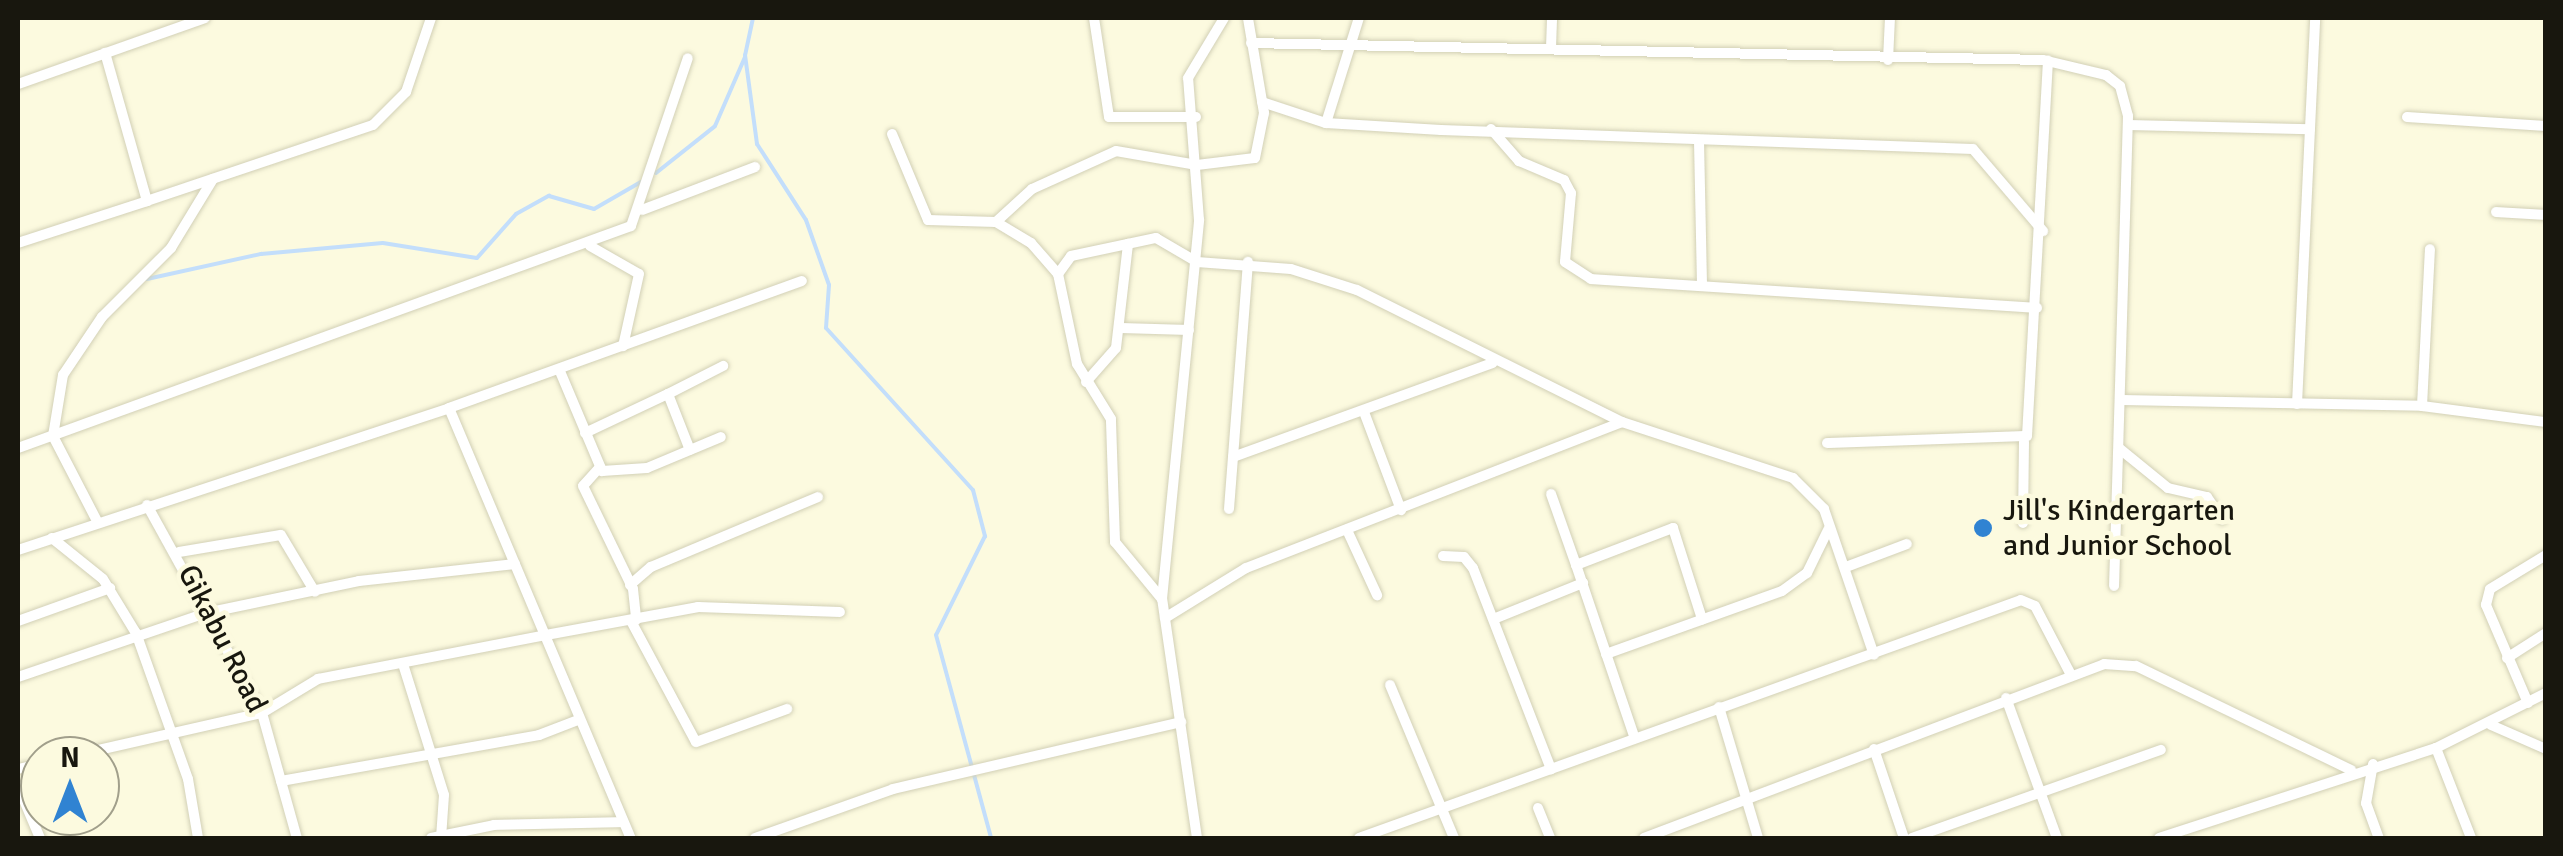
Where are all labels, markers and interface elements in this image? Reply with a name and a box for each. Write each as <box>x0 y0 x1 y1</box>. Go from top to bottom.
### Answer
place label: Jill's Kindergarten and Junior School <box>2003 493 2235 564</box>
marker: Jill's Kindergarten and Junior School <box>1972 517 1994 539</box>
street label: Gikabu Road <box>169 559 275 719</box>
north arrow <box>20 736 120 836</box>
text: N <box>60 741 80 775</box>

